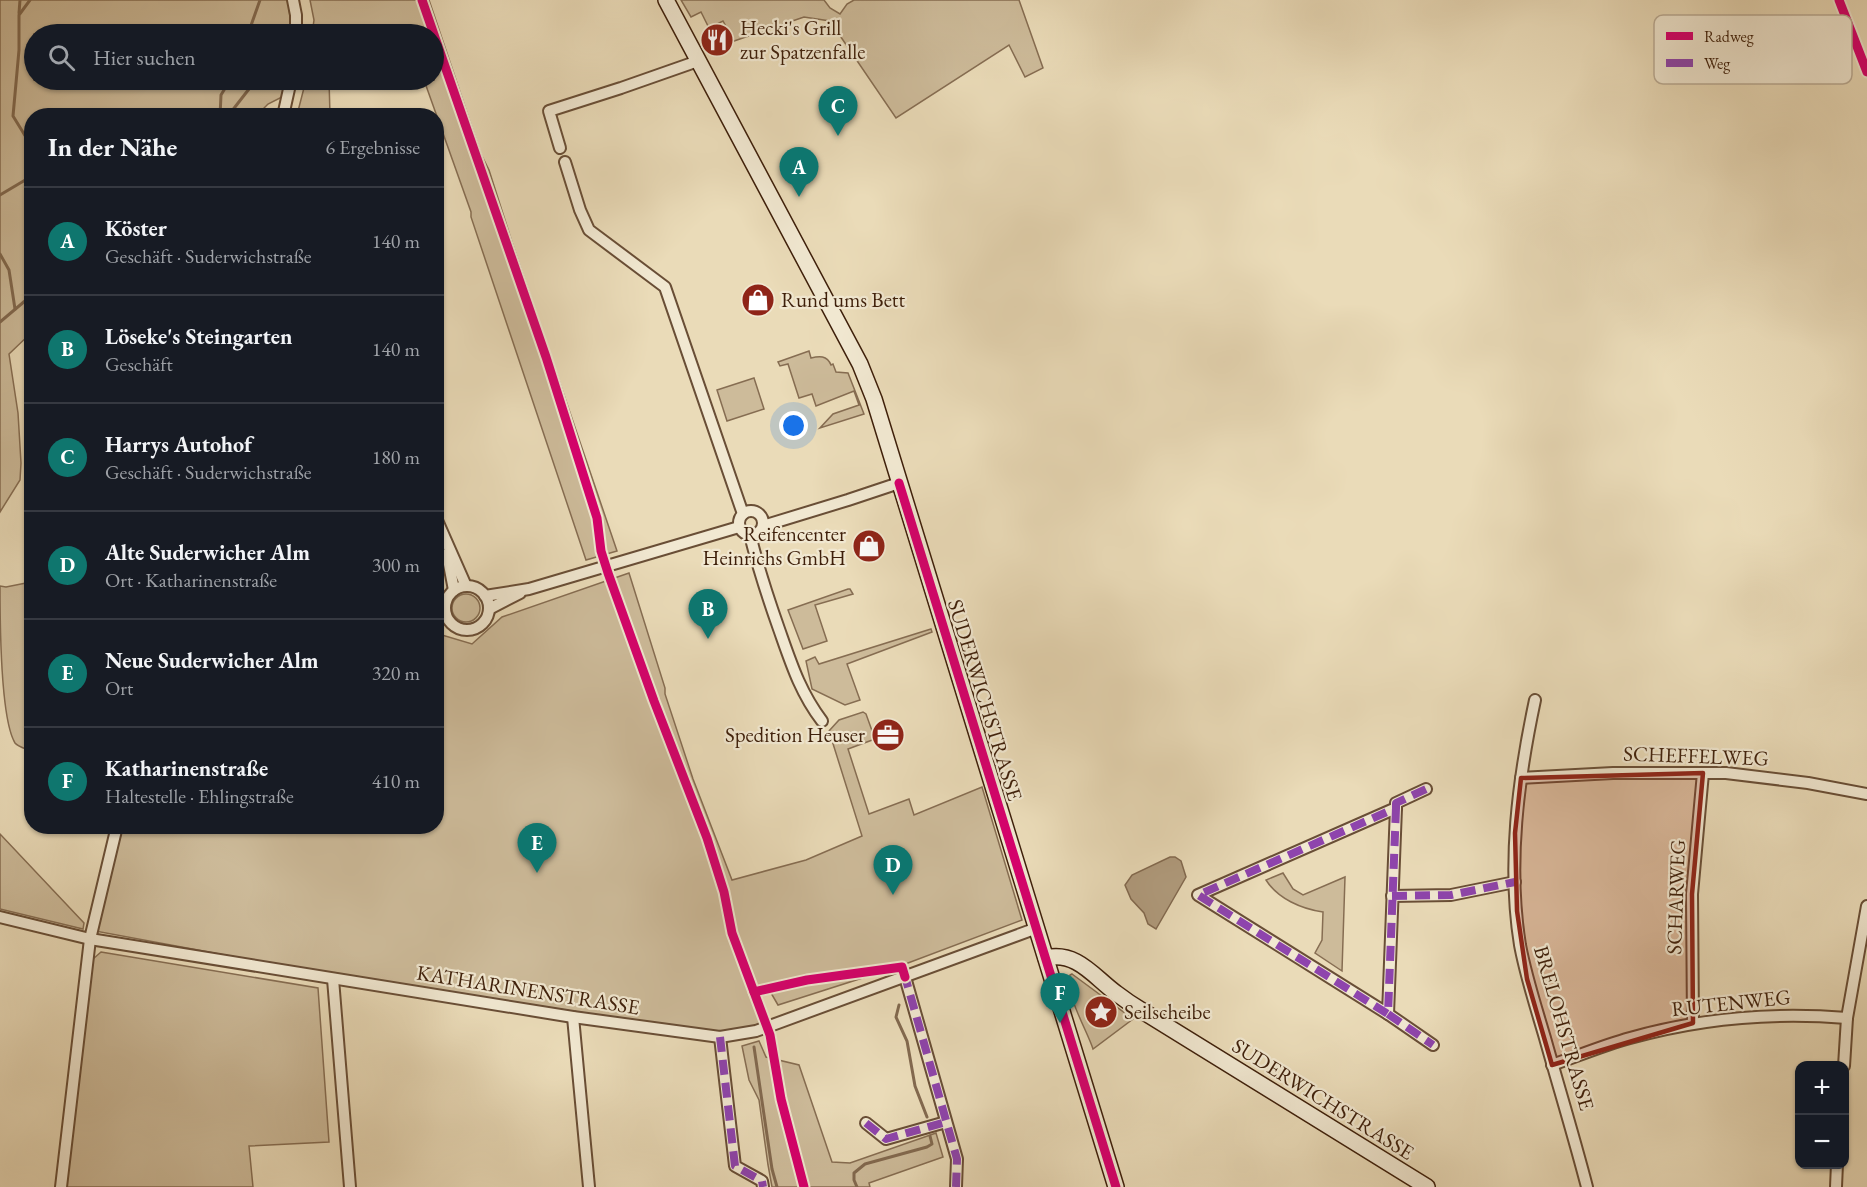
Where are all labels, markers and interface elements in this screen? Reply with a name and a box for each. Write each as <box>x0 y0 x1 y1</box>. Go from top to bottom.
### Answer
place label: Hecki's Grill zur Spatzenfalle <box>740 14 865 65</box>
legend <box>1654 15 1852 84</box>
restaurant icon: Hecki's Grill zur Spatzenfalle <box>699 22 735 58</box>
search box <box>24 24 444 90</box>
text: Radweg <box>1704 26 1755 47</box>
icon: search <box>45 41 78 74</box>
text: Hier suchen <box>93 43 196 72</box>
text: Weg <box>1704 53 1731 74</box>
pin: C <box>818 86 858 136</box>
text: In der Nähe <box>48 130 177 164</box>
text: 6 Ergebnisse <box>325 134 420 160</box>
pin: A <box>780 148 818 197</box>
text: Köster <box>105 214 167 243</box>
text: A <box>60 228 75 254</box>
text: 140 m <box>372 228 420 254</box>
text: Geschäft · Suderwichstraße <box>105 243 312 269</box>
shop icon: Rund ums Bett <box>740 282 776 318</box>
place label: Rund ums Bett <box>781 286 905 313</box>
text: Löseke's Steingarten <box>105 322 292 351</box>
text: B <box>61 336 74 362</box>
text: 140 m <box>372 336 420 362</box>
text: Geschäft <box>105 351 173 377</box>
your location <box>779 411 808 440</box>
text: Harrys Autohof <box>105 430 252 459</box>
text: C <box>60 444 75 470</box>
text: 180 m <box>372 444 420 470</box>
text: Geschäft · Suderwichstraße <box>105 459 312 485</box>
place label: Reifencenter Heinrichs GmbH <box>703 520 846 571</box>
shop icon: Reifencenter Heinrichs GmbH <box>851 528 887 564</box>
text: Alte Suderwicher Alm <box>105 538 310 567</box>
text: D <box>60 552 75 578</box>
text: 300 m <box>372 552 420 578</box>
text: Ort · Katharinenstraße <box>105 567 277 593</box>
pin: B <box>688 590 728 639</box>
street label: SUDERWICHSTRASSE <box>942 596 1029 804</box>
text: Neue Suderwicher Alm <box>105 646 319 675</box>
text: E <box>62 660 73 686</box>
text: 320 m <box>372 660 420 686</box>
text: Ort <box>105 675 133 701</box>
office icon: Spedition Heuser <box>870 717 906 753</box>
place label: Spedition Heuser <box>725 721 865 748</box>
street label: SCHEFFELWEG <box>1623 739 1769 772</box>
text: Katharinenstraße <box>105 754 268 783</box>
text: F <box>62 768 73 794</box>
text: 410 m <box>372 768 420 794</box>
text: Haltestelle · Ehlingstraße <box>105 783 294 809</box>
pin: E <box>518 824 556 873</box>
street label: SCHARWEG <box>1660 839 1691 955</box>
pin: D <box>874 846 912 895</box>
street label: BRELOHSTRASSE <box>1528 942 1601 1113</box>
street label: KATHARINENSTRASSE <box>415 959 642 1020</box>
pin: F <box>1040 974 1080 1023</box>
street label: RUTENWEG <box>1670 983 1792 1022</box>
place icon: Seilscheibe <box>1083 994 1119 1030</box>
place label: Seilscheibe <box>1124 998 1211 1025</box>
street label: SUDERWICHSTRASSE <box>1227 1032 1419 1166</box>
map controls <box>1795 1061 1849 1169</box>
button: + <box>1795 1061 1849 1115</box>
button: − <box>1795 1115 1849 1169</box>

